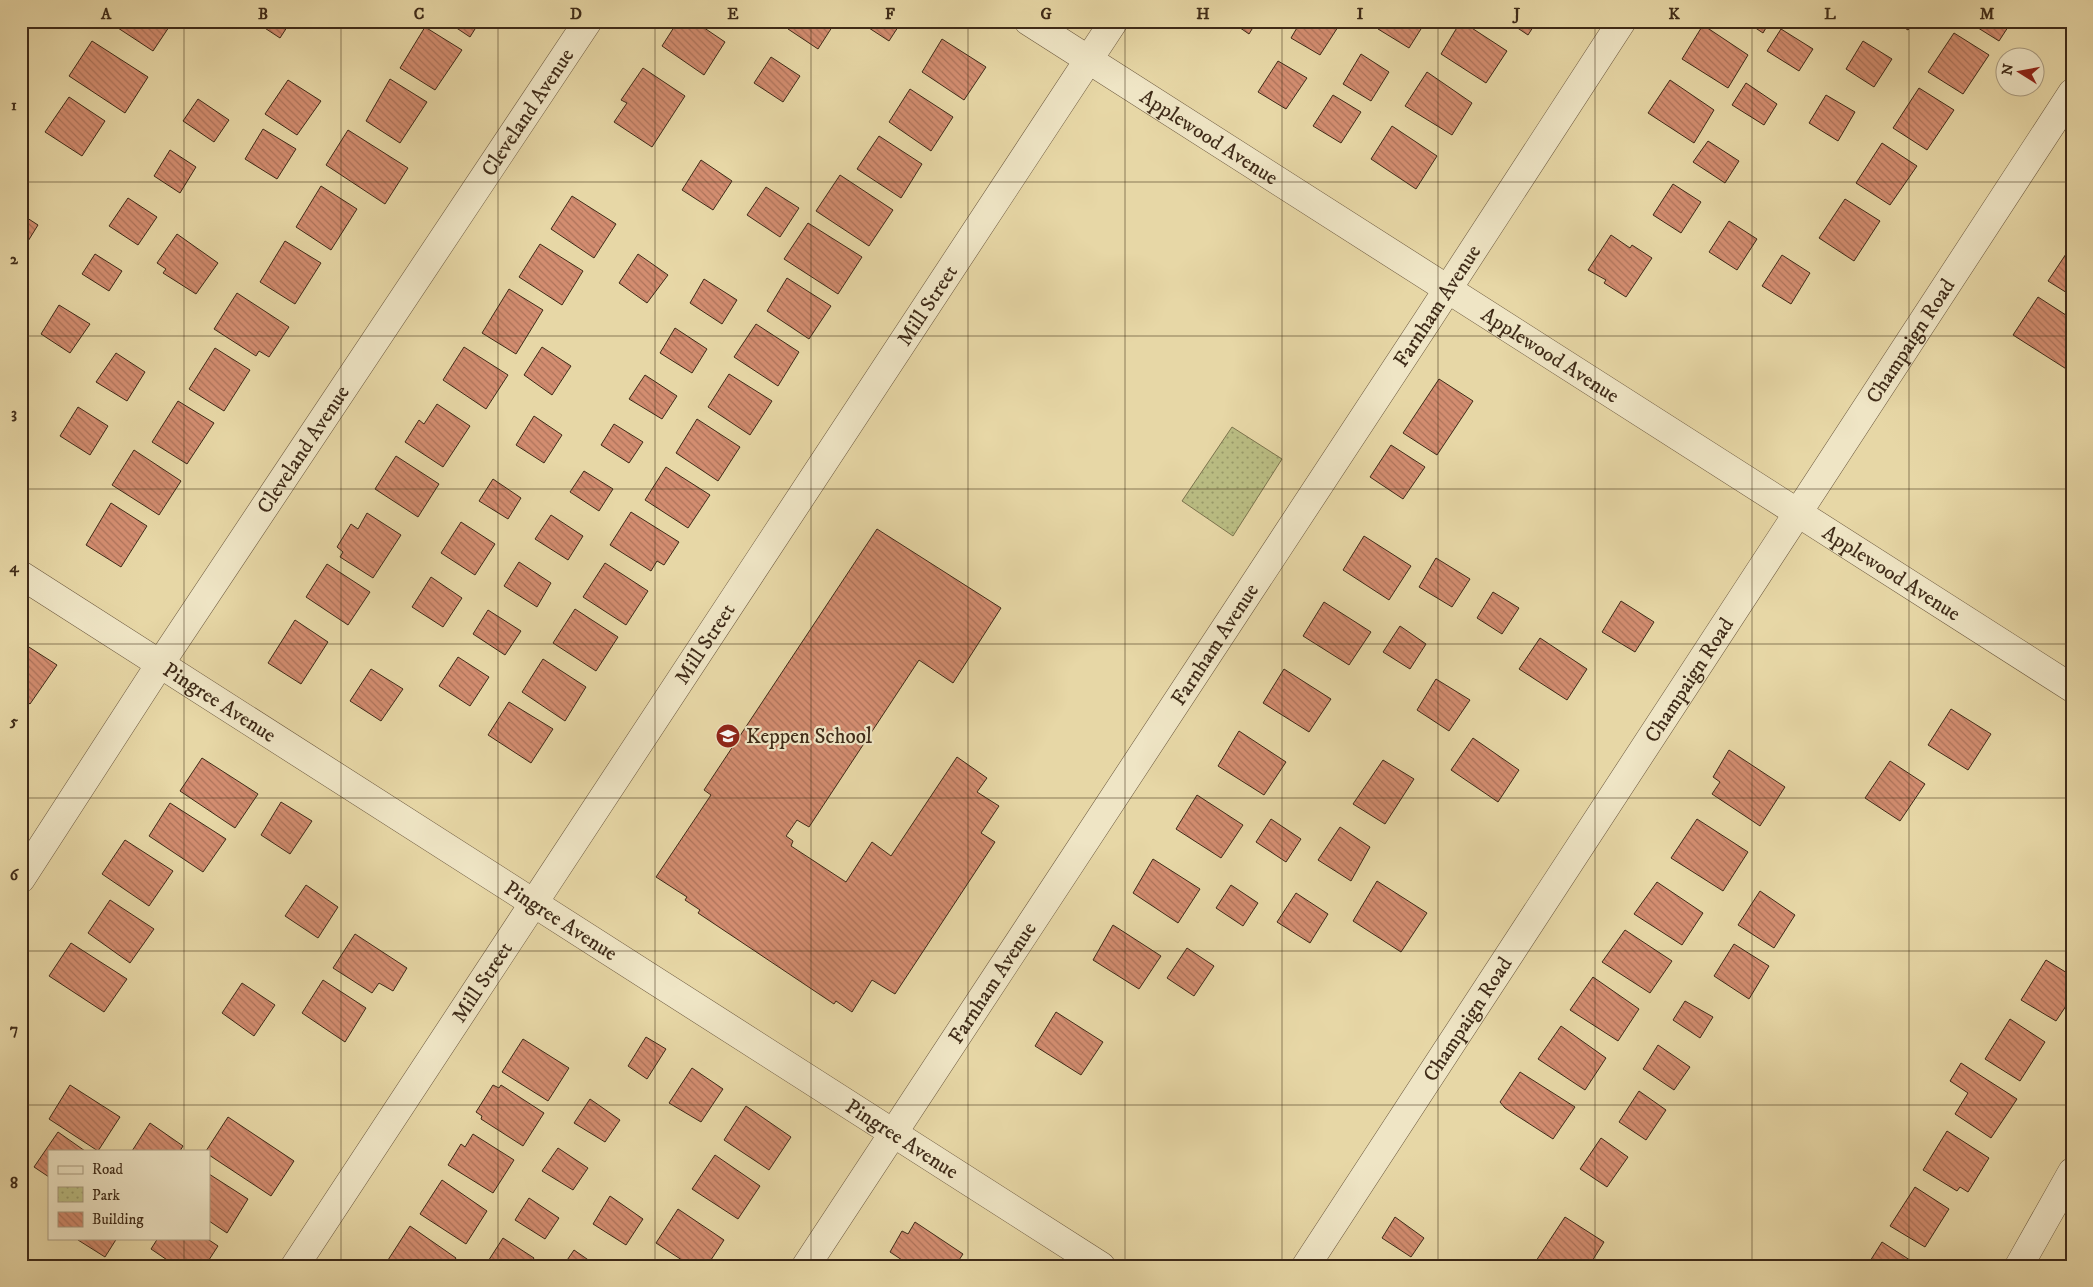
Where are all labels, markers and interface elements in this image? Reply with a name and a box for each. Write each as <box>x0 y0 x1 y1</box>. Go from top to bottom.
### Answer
text: A <box>100 4 112 24</box>
text: B <box>258 4 268 24</box>
text: C <box>414 4 424 24</box>
text: D <box>570 4 582 24</box>
text: E <box>727 4 739 24</box>
text: F <box>885 4 895 24</box>
text: G <box>1040 4 1052 24</box>
text: H <box>1196 4 1210 24</box>
text: I <box>1357 4 1364 24</box>
text: J <box>1512 4 1521 24</box>
text: K <box>1668 4 1680 24</box>
text: L <box>1824 4 1836 24</box>
text: M <box>1980 4 1995 24</box>
street label: Cleveland Avenue <box>476 43 580 182</box>
north arrow <box>1996 48 2046 98</box>
text: N <box>1998 62 2018 77</box>
street label: Applewood Avenue <box>1135 84 1283 191</box>
text: 1 <box>11 95 17 115</box>
street label: Farnham Avenue <box>1388 240 1487 372</box>
text: 2 <box>10 249 19 269</box>
street label: Mill Street <box>892 260 964 351</box>
street label: Champaign Road <box>1861 274 1961 409</box>
street label: Applewood Avenue <box>1476 302 1624 409</box>
street label: Cleveland Avenue <box>252 381 356 519</box>
text: 3 <box>11 403 17 423</box>
street label: Applewood Avenue <box>1817 520 1965 628</box>
text: 4 <box>8 557 19 577</box>
street label: Farnham Avenue <box>1166 579 1265 711</box>
street label: Mill Street <box>669 599 741 690</box>
street label: Champaign Road <box>1639 613 1740 748</box>
street label: Pingree Avenue <box>158 657 281 749</box>
text: 5 <box>9 711 18 731</box>
school or university icon: Keppen School <box>715 723 741 749</box>
place label: Keppen School <box>746 724 873 750</box>
text: 6 <box>10 865 20 885</box>
street label: Pingree Avenue <box>499 876 622 967</box>
street label: Farnham Avenue <box>943 917 1043 1049</box>
street label: Mill Street <box>447 937 519 1028</box>
street label: Champaign Road <box>1418 952 1519 1087</box>
text: 7 <box>10 1019 18 1039</box>
street label: Pingree Avenue <box>840 1094 963 1185</box>
legend <box>48 1150 210 1240</box>
text: Road <box>92 1160 124 1179</box>
text: 8 <box>10 1173 18 1193</box>
text: Park <box>92 1186 121 1205</box>
text: Building <box>92 1210 144 1229</box>

